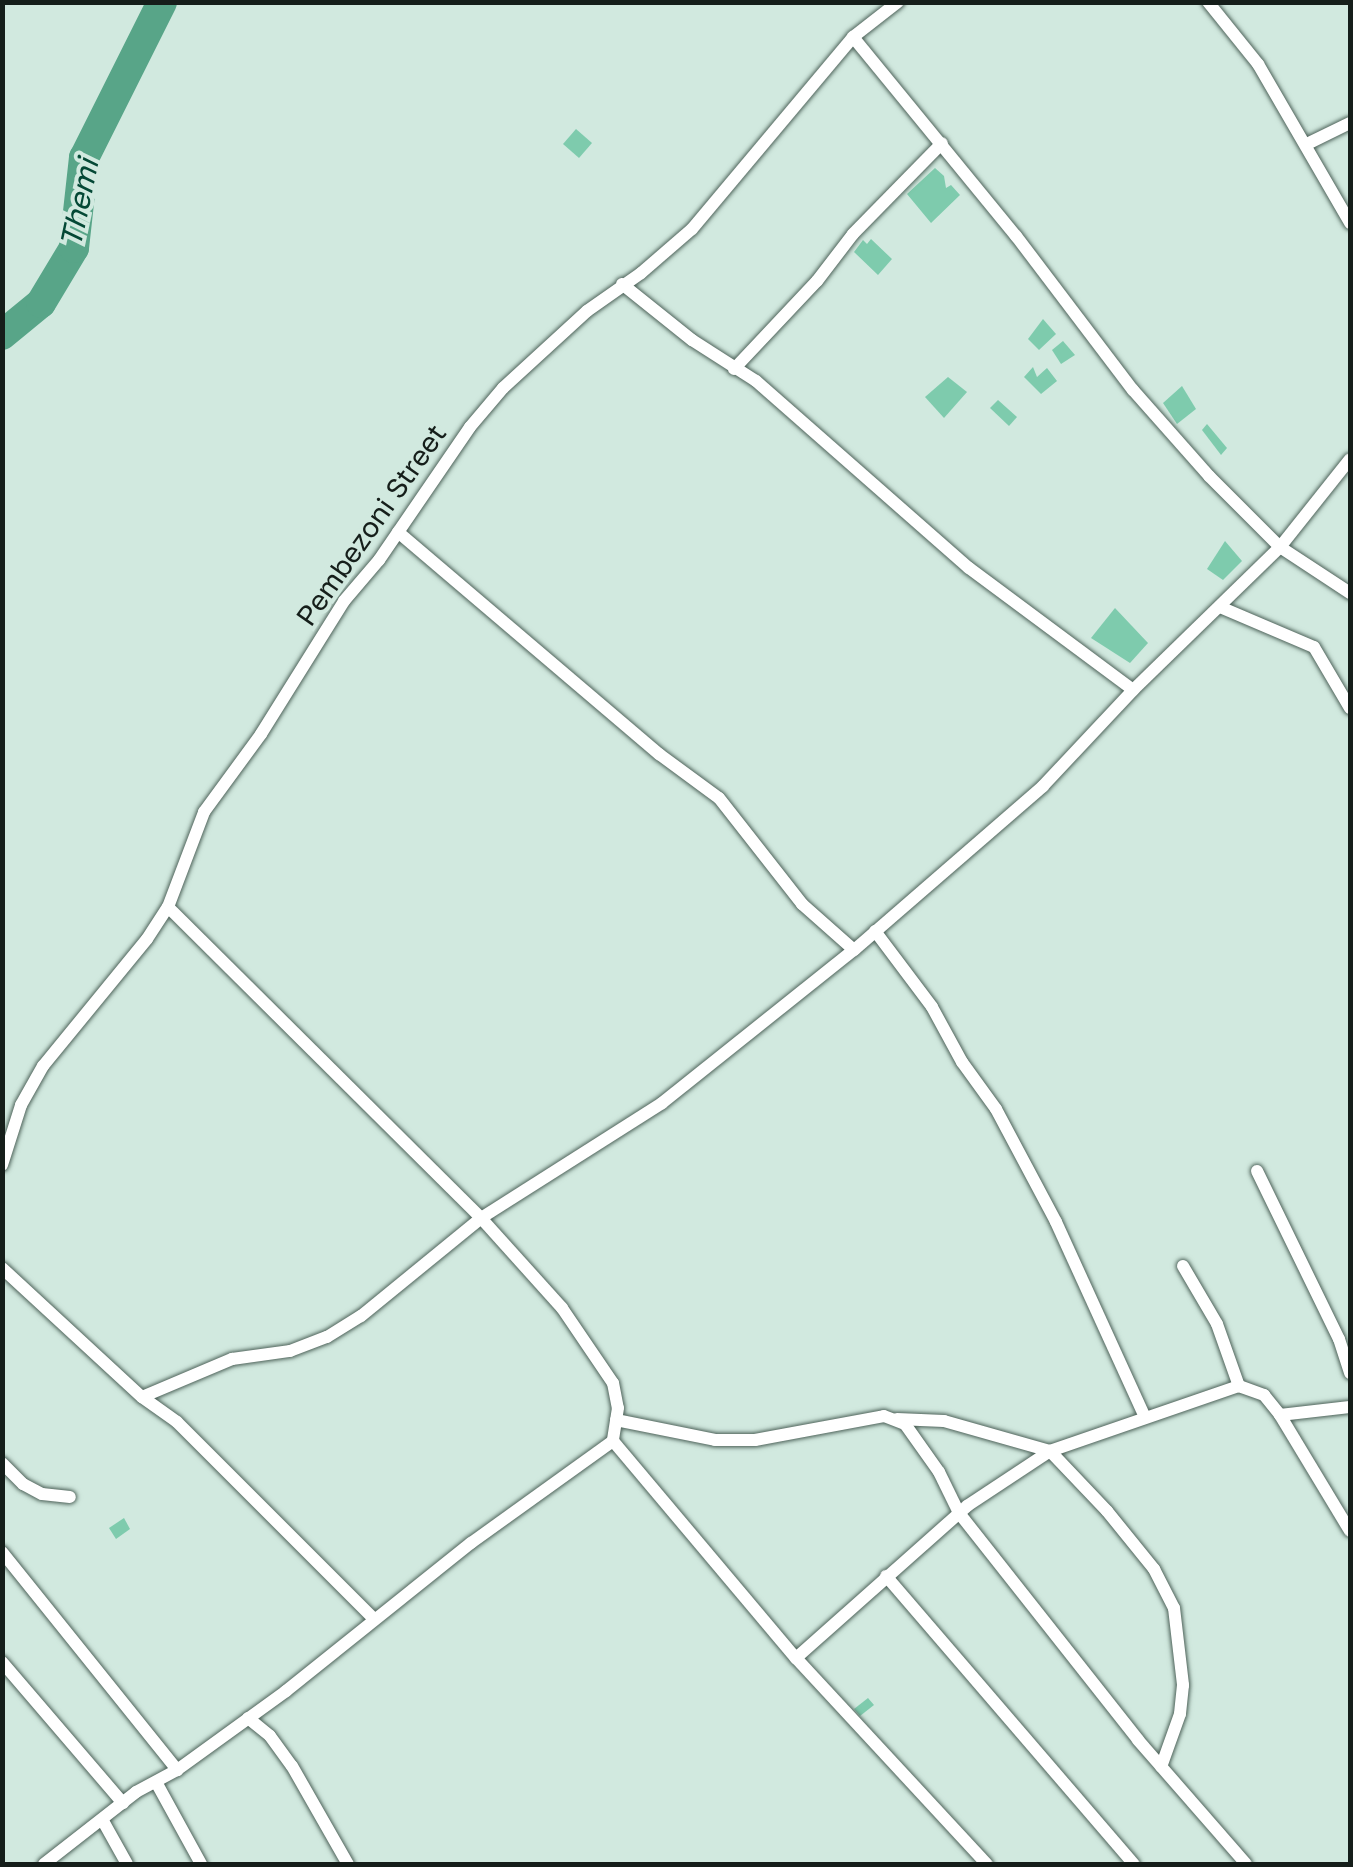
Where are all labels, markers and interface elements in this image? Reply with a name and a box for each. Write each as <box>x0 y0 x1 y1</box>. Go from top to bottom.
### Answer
water label: Themi <box>52 156 106 250</box>
street label: Pembezoni Street <box>289 418 453 632</box>

